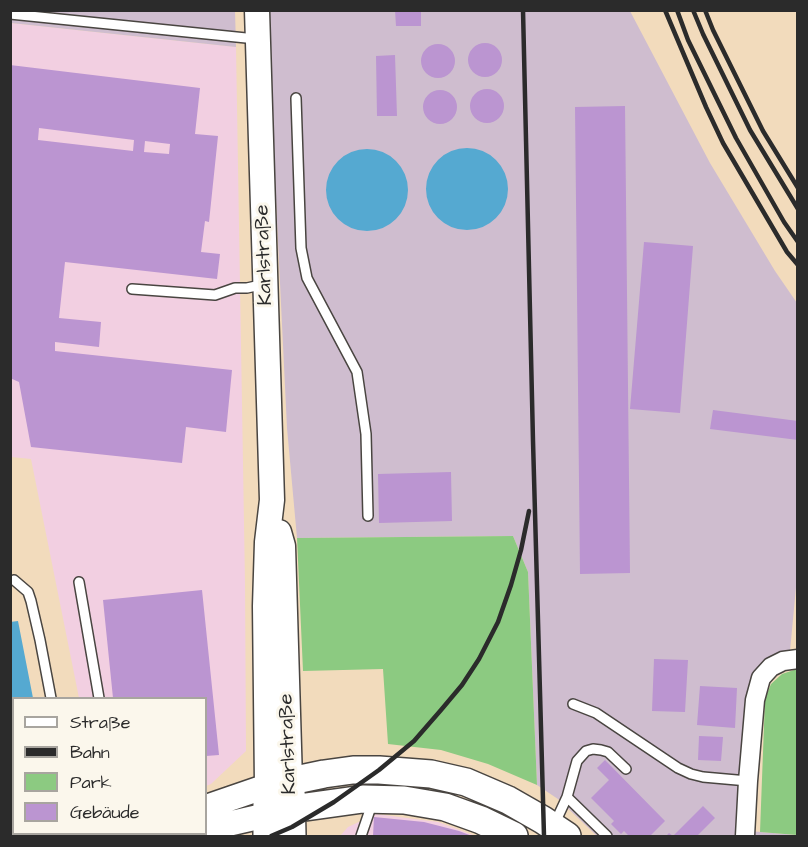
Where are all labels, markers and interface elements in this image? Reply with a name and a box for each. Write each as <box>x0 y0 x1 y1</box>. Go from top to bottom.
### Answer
street label: Karlstraße <box>251 204 279 306</box>
street label: Karlstraße <box>275 693 303 795</box>
legend <box>12 697 207 835</box>
text: Straße <box>70 710 130 735</box>
text: Bahn <box>70 740 110 765</box>
text: Park <box>70 770 112 795</box>
text: Gebäude <box>70 800 140 825</box>

